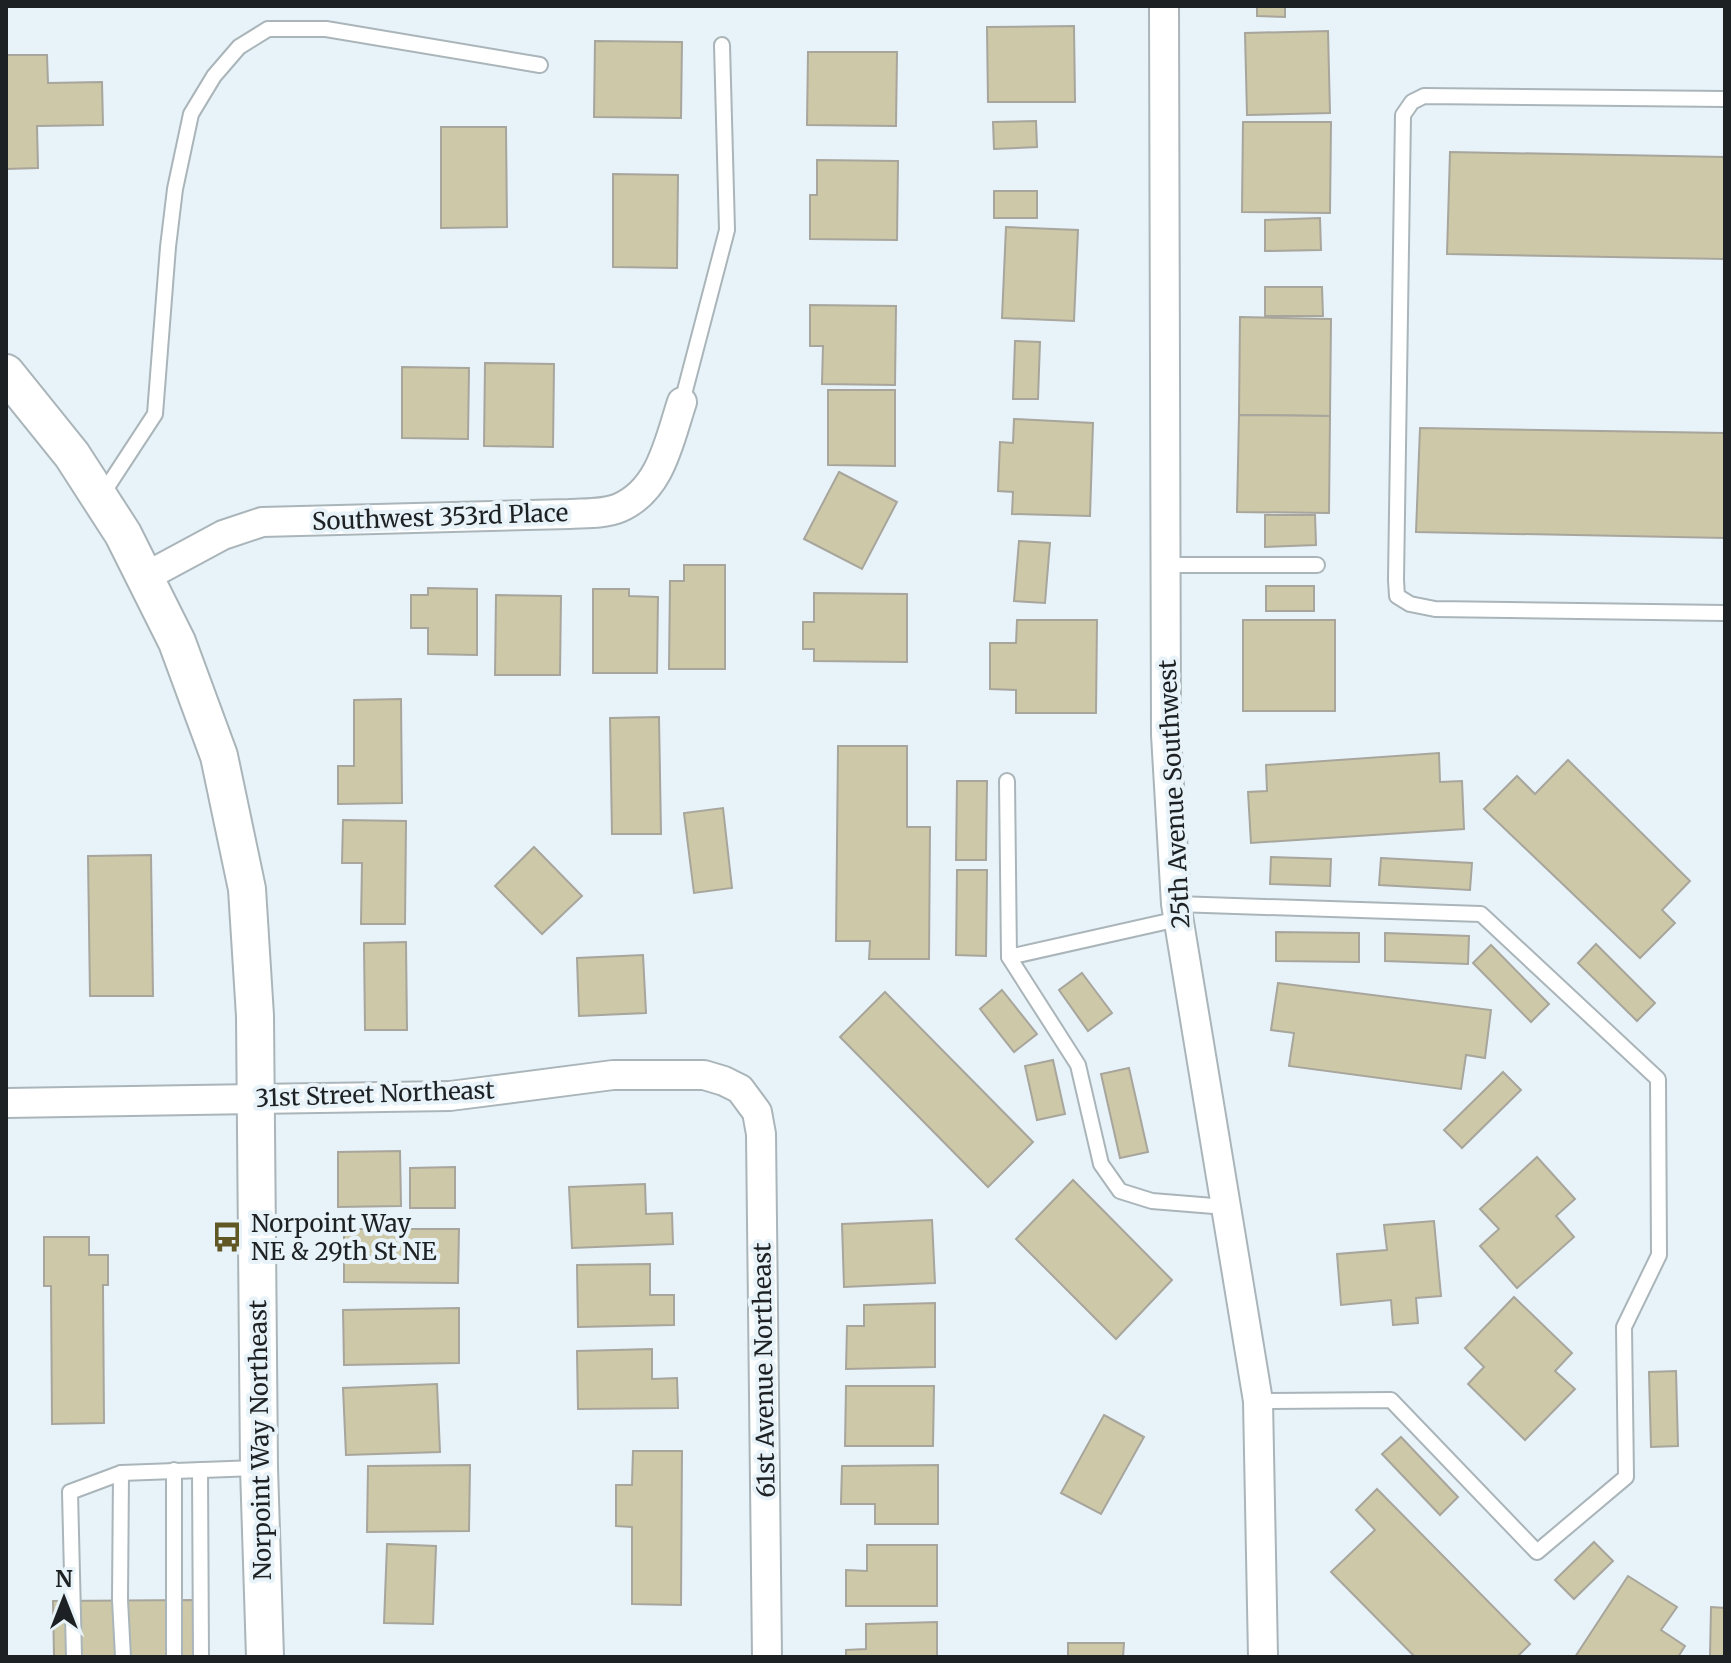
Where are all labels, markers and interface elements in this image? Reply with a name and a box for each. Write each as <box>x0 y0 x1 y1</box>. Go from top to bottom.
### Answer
street label: Southwest 353rd Place <box>311 497 569 537</box>
street label: 25th Avenue Southwest <box>1151 658 1197 929</box>
street label: 31st Street Northeast <box>255 1074 496 1114</box>
place label: Norpoint Way NE & 29th St NE <box>251 1208 437 1267</box>
bus stop icon: Norpoint Way NE & 29th St NE <box>210 1220 244 1254</box>
street label: 61st Avenue Northeast <box>746 1242 782 1498</box>
street label: Norpoint Way Northeast <box>242 1299 278 1581</box>
north arrow <box>24 1559 104 1639</box>
text: N <box>55 1565 73 1593</box>

